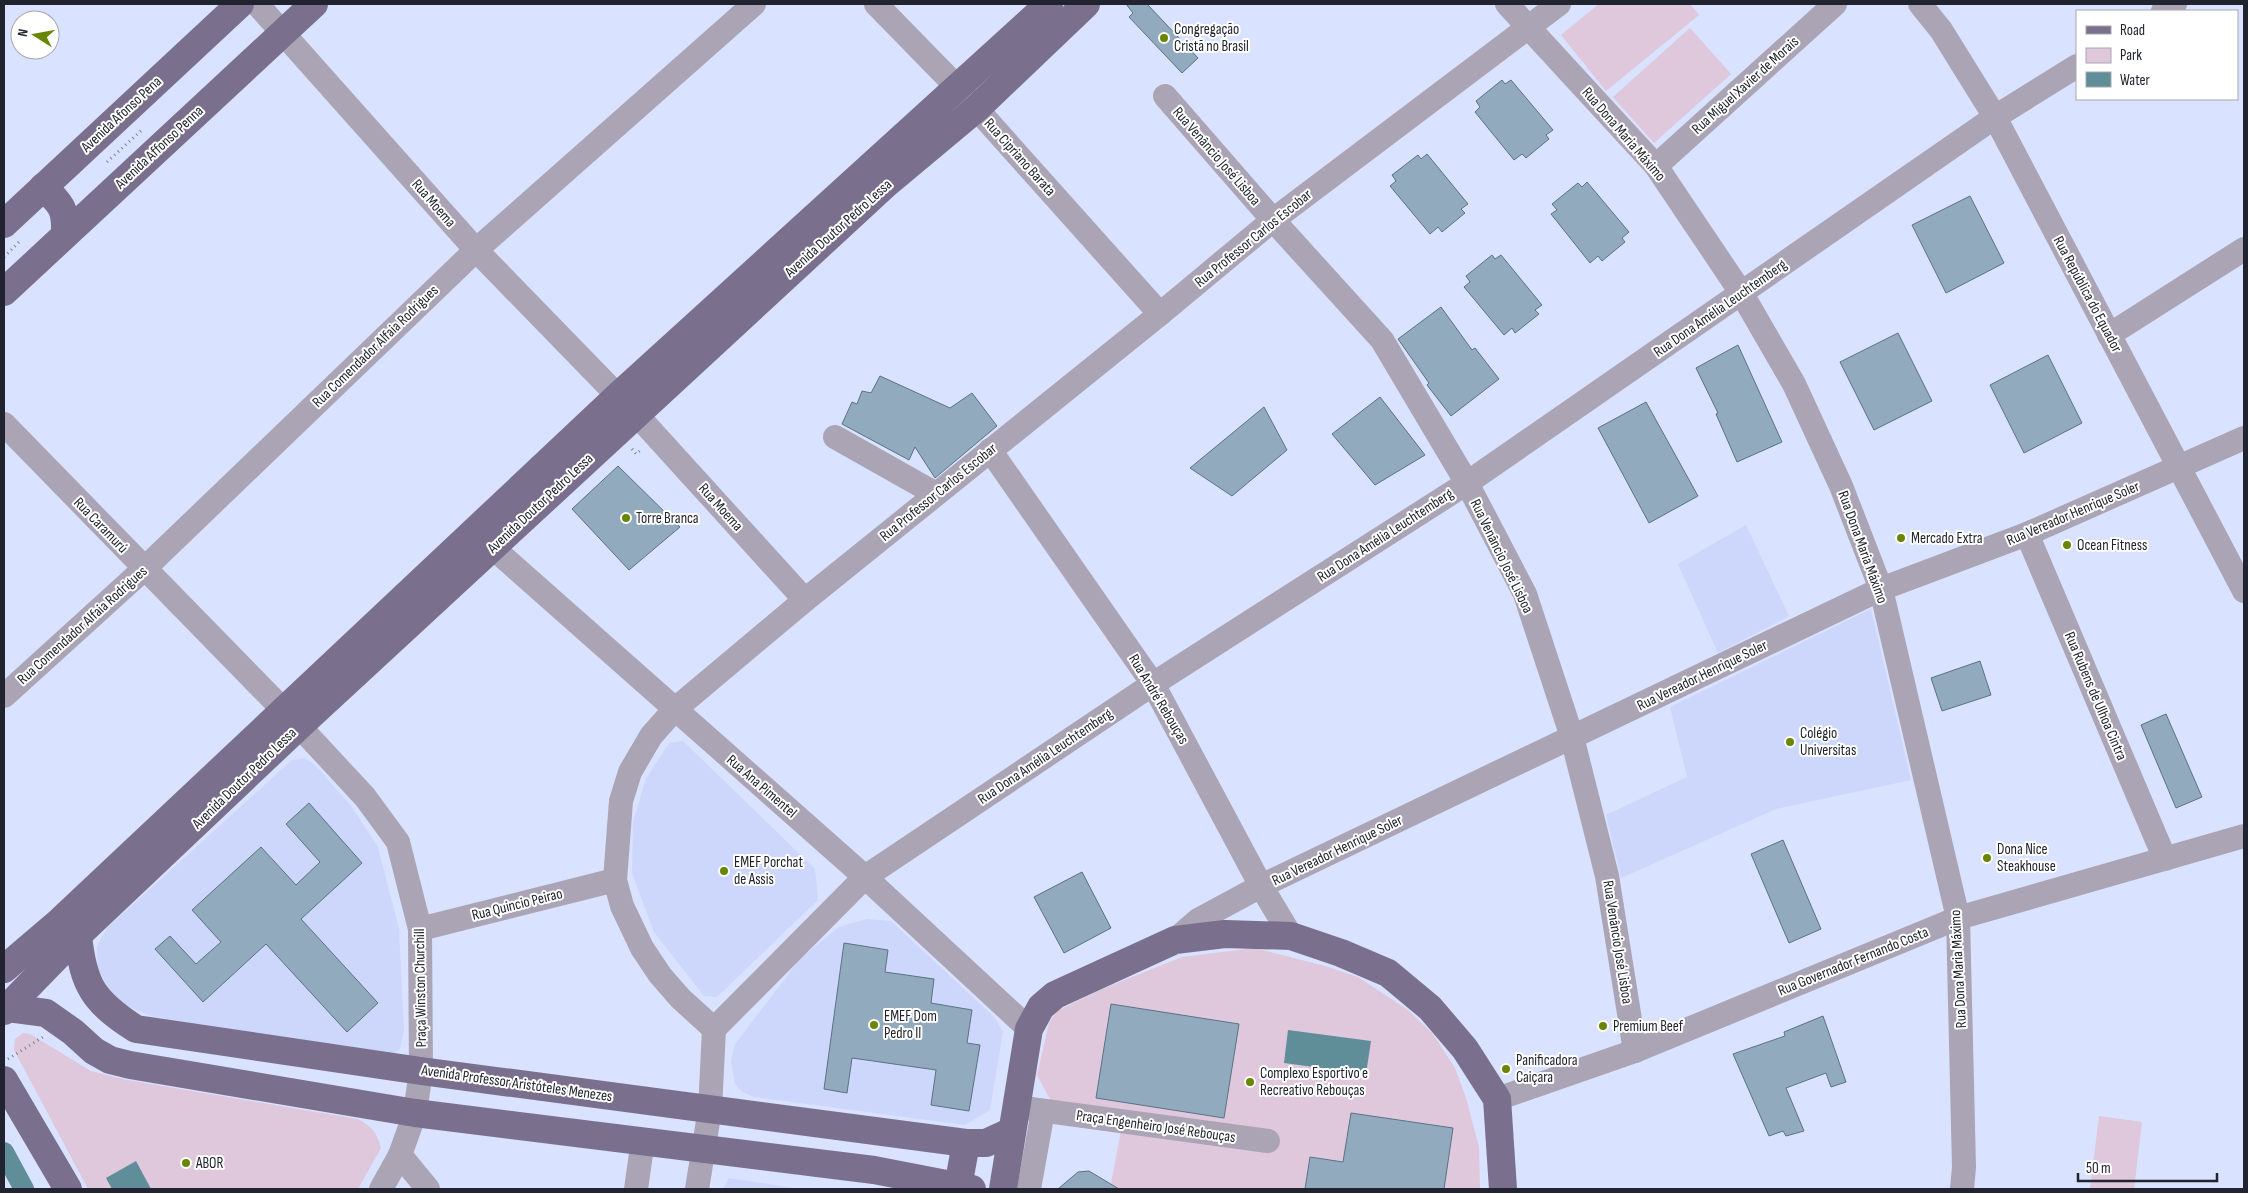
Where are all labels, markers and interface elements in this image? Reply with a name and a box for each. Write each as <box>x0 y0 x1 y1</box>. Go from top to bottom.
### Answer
north arrow <box>10 10 60 60</box>
legend <box>2076 10 2238 100</box>
place label: Congregação Cristã no Brasil <box>1174 20 1249 56</box>
text: Road <box>2120 21 2145 40</box>
text: N <box>14 27 32 38</box>
marker: Congregação Cristã no Brasil <box>1158 32 1170 44</box>
street label: Rua Miguel Xavier de Morais <box>1688 32 1803 138</box>
text: Park <box>2120 46 2142 65</box>
text: Water <box>2120 71 2151 90</box>
street label: Avenida Afonso Pena <box>76 72 166 157</box>
street label: Rua Dona Maria Máximo <box>1578 83 1670 185</box>
street label: Avenida Affonso Penna <box>110 101 208 194</box>
street label: Rua Venâncio José Lisboa <box>1169 103 1265 210</box>
street label: Rua Cipriano Barata <box>980 115 1060 200</box>
street label: Rua Moema <box>407 175 460 232</box>
street label: Avenida Doutor Pedro Lessa <box>780 175 896 282</box>
street label: Rua Professor Carlos Escobar <box>1191 185 1316 292</box>
street label: Rua República do Equador <box>2049 233 2126 356</box>
street label: Rua Dona Amélia Leuchtemberg <box>1650 255 1791 362</box>
street label: Rua Comendador Alfaia Rodrigues <box>308 281 442 412</box>
street label: Rua Professor Carlos Escobar <box>876 439 1001 546</box>
street label: Avenida Doutor Pedro Lessa <box>483 449 597 558</box>
street label: Rua Vereador Henrique Soler <box>2004 477 2143 550</box>
street label: Rua Moema <box>694 479 747 535</box>
street label: Rua Dona Amélia Leuchtemberg <box>1314 484 1457 587</box>
street label: Rua Dona Maria Máximo <box>1833 488 1892 606</box>
street label: Rua Caramurú <box>69 493 132 557</box>
street label: Rua Venâncio José Lisboa <box>1466 496 1538 617</box>
place label: Torre Branca <box>636 509 699 528</box>
marker: Torre Branca <box>620 512 632 524</box>
place label: Mercado Extra <box>1911 529 1983 548</box>
marker: Mercado Extra <box>1895 532 1907 544</box>
place label: Ocean Fitness <box>2077 536 2147 555</box>
marker: Ocean Fitness <box>2061 539 2073 551</box>
street label: Rua Comendador Alfaia Rodrigues <box>13 562 151 689</box>
street label: Rua Rubens de Ulhoa Cintra <box>2060 629 2131 763</box>
street label: Rua Vereador Henrique Soler <box>1634 635 1771 715</box>
street label: Rua André Rebouças <box>1124 651 1193 748</box>
street label: Rua Dona Amélia Leuchtemberg <box>974 704 1116 809</box>
street label: Avenida Doutor Pedro Lessa <box>187 723 301 834</box>
place label: Colégio Universitas <box>1800 724 1856 760</box>
marker: Colégio Universitas <box>1784 736 1796 748</box>
street label: Rua Ana Pimentel <box>723 751 801 822</box>
street label: Rua Vereador Henrique Soler <box>1269 810 1406 890</box>
place label: Dona Nice Steakhouse <box>1997 840 2056 876</box>
marker: Dona Nice Steakhouse <box>1981 852 1993 864</box>
place label: EMEF Porchat de Assis <box>734 853 803 889</box>
marker: EMEF Porchat de Assis <box>718 865 730 877</box>
street label: Rua Venâncio José Lisboa <box>1598 879 1637 1005</box>
street label: Rua Quincio Peirao <box>470 884 564 925</box>
street label: Rua Dona Maria Máximo <box>1946 909 1971 1029</box>
street label: Rua Governador Fernando Costa <box>1775 922 1931 1000</box>
street label: Praça Winston Churchill <box>410 928 431 1048</box>
place label: EMEF Dom Pedro II <box>884 1007 937 1043</box>
place label: Premium Beef <box>1613 1017 1684 1036</box>
marker: EMEF Dom Pedro II <box>868 1019 880 1031</box>
marker: Premium Beef <box>1597 1020 1609 1032</box>
place label: Panificadora Caiçara <box>1516 1051 1578 1087</box>
street label: Avenida Professor Aristóteles Menezes <box>419 1061 614 1106</box>
marker: Panificadora Caiçara <box>1500 1063 1512 1075</box>
place label: Complexo Esportivo e Recreativo Rebouças <box>1260 1064 1368 1100</box>
marker: Complexo Esportivo e Recreativo Rebouças <box>1244 1076 1256 1088</box>
street label: Praça Engenheiro José Rebouças <box>1075 1106 1237 1147</box>
scale bar <box>2078 1150 2217 1182</box>
place label: ABOR <box>195 1154 224 1173</box>
marker: ABOR <box>180 1157 192 1169</box>
text: 50 m <box>2086 1159 2111 1178</box>

